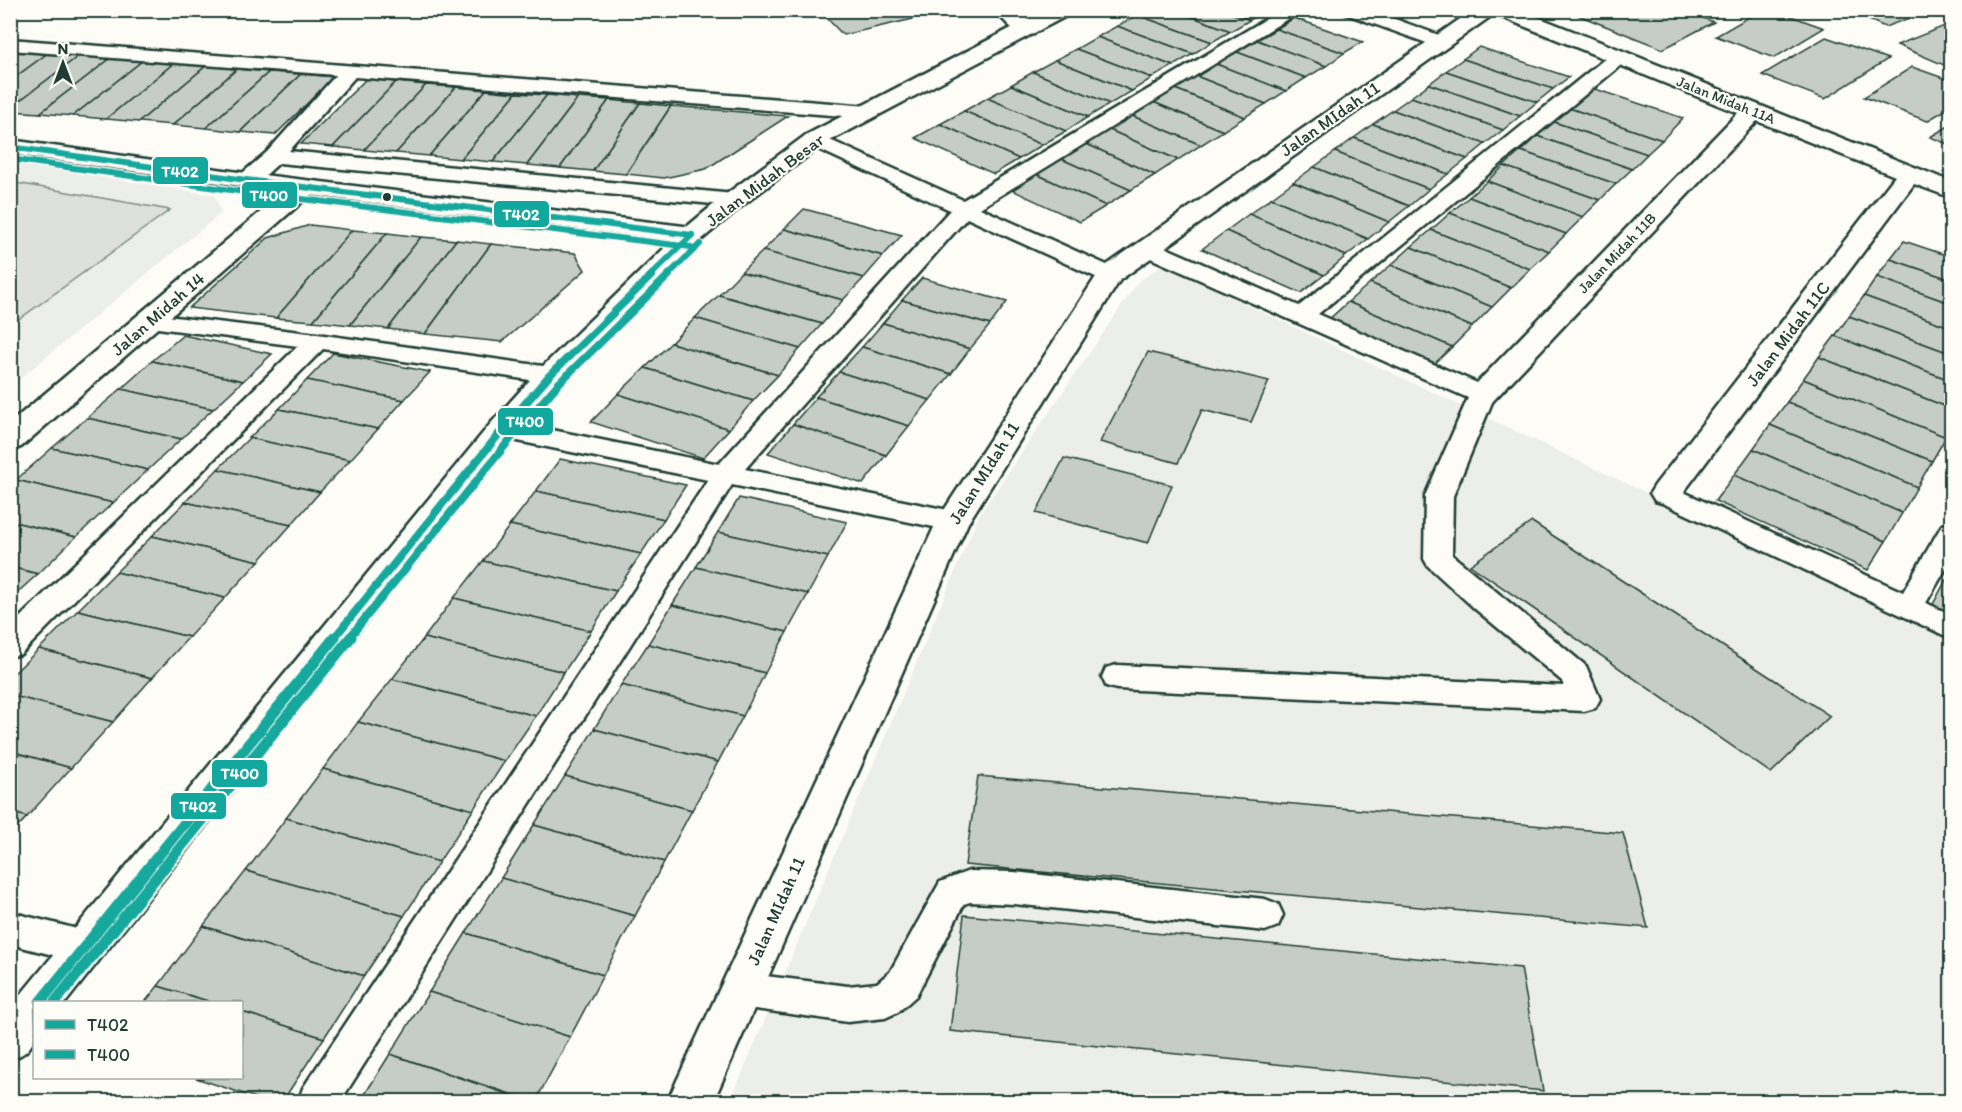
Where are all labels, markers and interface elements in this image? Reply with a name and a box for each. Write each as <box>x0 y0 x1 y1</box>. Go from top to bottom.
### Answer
north arrow <box>33 33 93 93</box>
text: N <box>58 39 68 58</box>
street label: Jalan Midah 11A <box>1674 72 1778 128</box>
street label: Jalan MIdah 11 <box>1276 77 1384 161</box>
street label: Jalan Midah Besar <box>702 128 829 232</box>
line badge: T402 <box>152 156 209 185</box>
text: T402 <box>161 162 199 181</box>
line badge: T400 <box>241 181 298 209</box>
text: T400 <box>249 186 288 205</box>
unlabelled marker <box>381 191 393 203</box>
line badge: T402 <box>493 200 550 228</box>
text: T402 <box>502 205 540 224</box>
street label: Jalan Midah 11B <box>1574 209 1660 297</box>
street label: Jalan Midah 14 <box>107 267 209 361</box>
street label: Jalan Midah 11C <box>1741 277 1835 391</box>
line badge: T400 <box>497 407 554 436</box>
text: T400 <box>505 412 544 431</box>
street label: Jalan MIdah 11 <box>944 418 1024 528</box>
line badge: T400 <box>211 759 268 788</box>
text: T400 <box>220 764 259 783</box>
line badge: T402 <box>170 792 227 820</box>
text: T402 <box>179 797 217 816</box>
street label: Jalan MIdah 11 <box>742 853 810 969</box>
legend <box>33 1001 243 1079</box>
text: T402 <box>87 1014 129 1036</box>
text: T400 <box>87 1044 130 1066</box>

